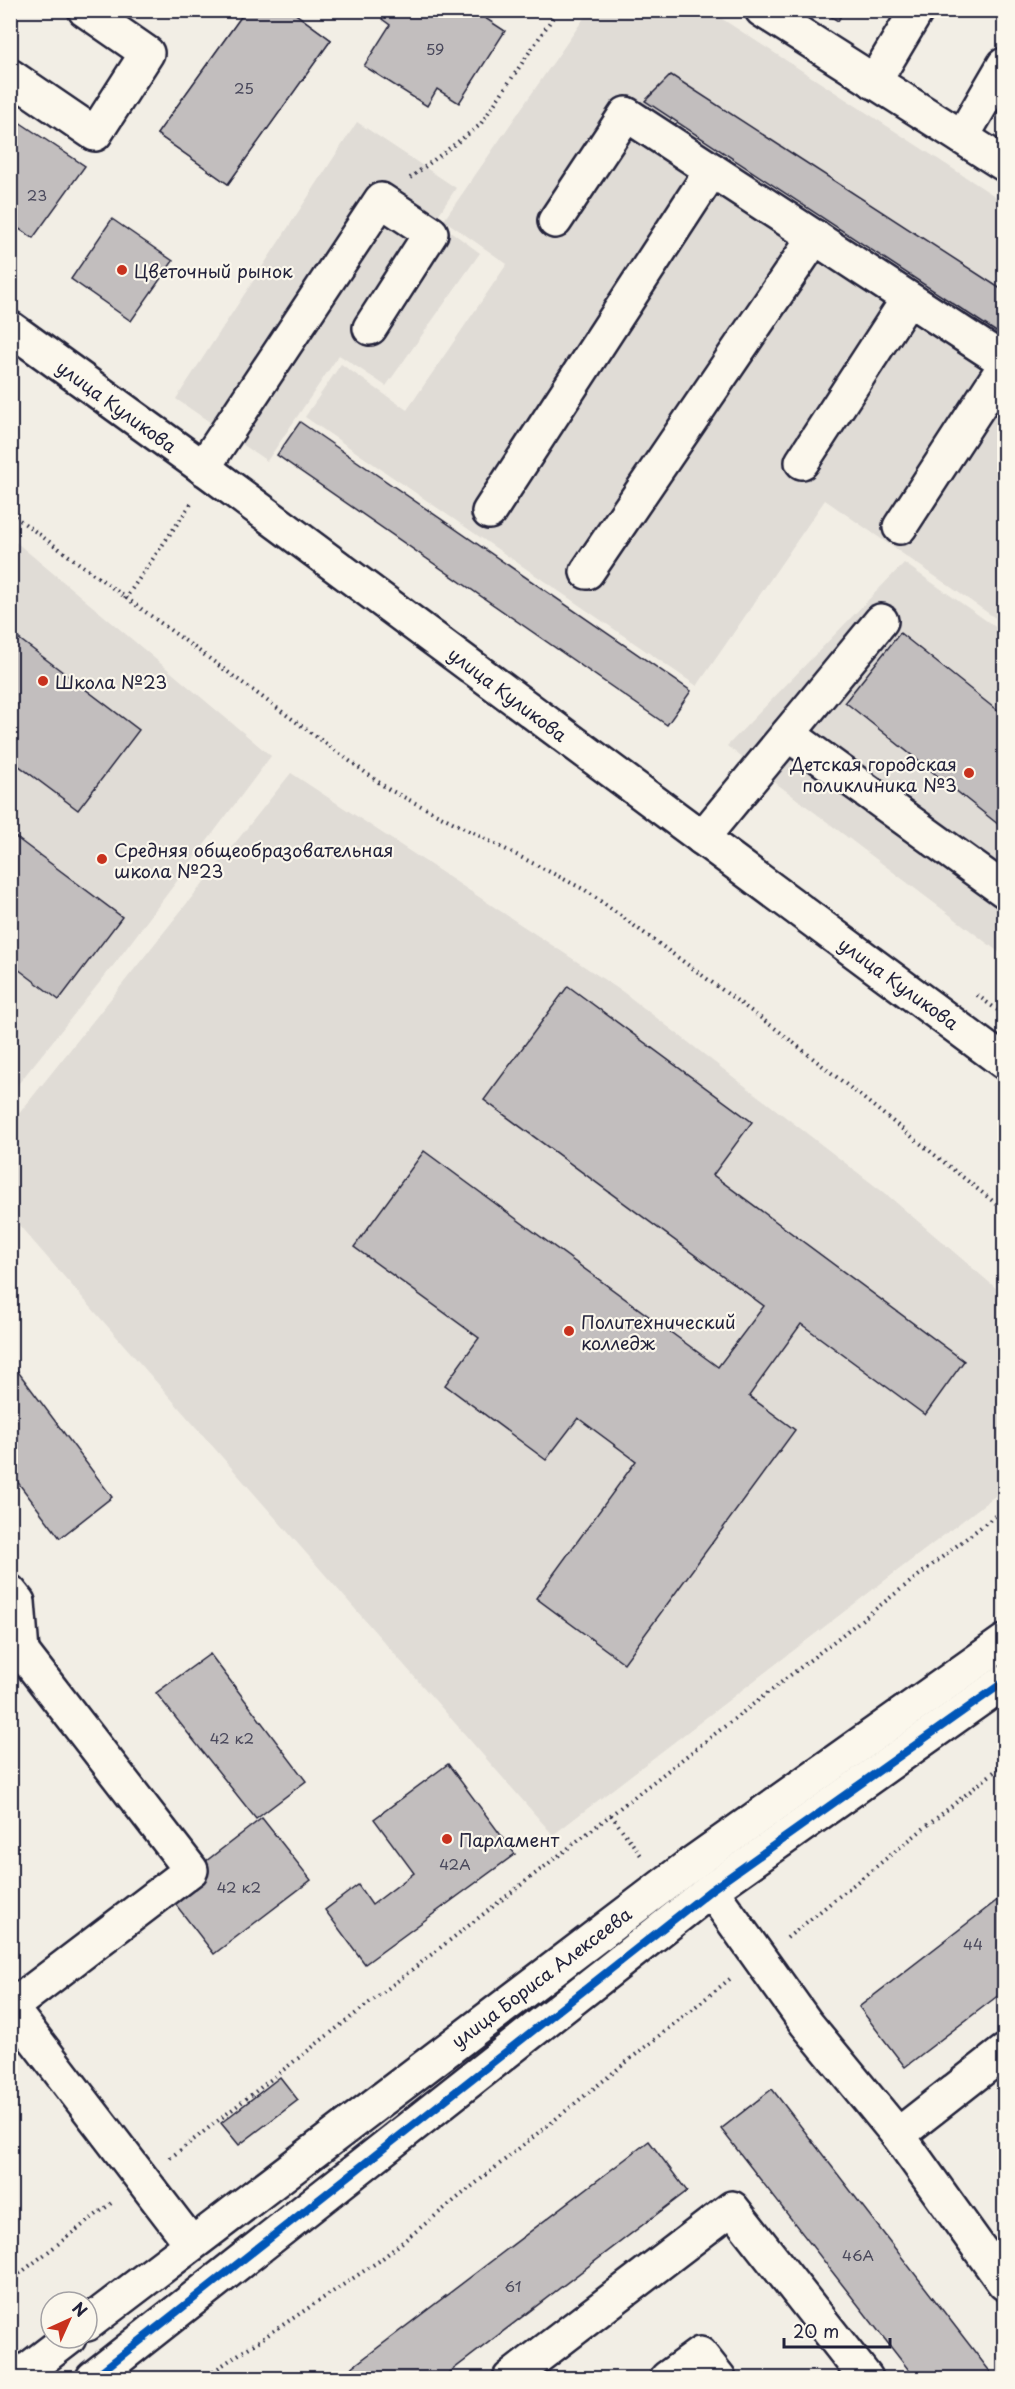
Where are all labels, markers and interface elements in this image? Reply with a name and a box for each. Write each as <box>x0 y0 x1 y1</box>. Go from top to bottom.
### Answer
house number: 59 <box>426 37 444 60</box>
house number: 25 <box>234 76 254 99</box>
house number: 23 <box>27 183 47 206</box>
place label: Цветочный рынок <box>134 257 293 284</box>
marker: Цветочный рынок <box>115 263 129 277</box>
street label: улица Куликова <box>51 353 183 459</box>
street label: улица Куликова <box>443 640 574 748</box>
place label: Школа №23 <box>55 668 167 695</box>
marker: Школа №23 <box>36 674 50 688</box>
place label: Детская городская поликлиника №3 <box>789 750 957 798</box>
marker: Детская городская поликлиника №3 <box>962 766 976 780</box>
place label: Средняя общеобразовательная школа №23 <box>114 836 393 884</box>
marker: Средняя общеобразовательная школа №23 <box>95 852 109 866</box>
street label: улица Куликова <box>833 930 965 1036</box>
place label: Политехнический колледж <box>581 1308 736 1356</box>
marker: Политехнический колледж <box>562 1324 576 1338</box>
house number: 42 к2 <box>210 1726 254 1749</box>
place label: Парламент <box>459 1826 559 1853</box>
marker: Парламент <box>440 1832 454 1846</box>
house number: 42А <box>439 1852 471 1875</box>
house number: 42 к2 <box>217 1875 261 1898</box>
street label: улица Бориса Алексеева <box>445 1900 637 2054</box>
house number: 44 <box>963 1932 983 1955</box>
house number: 46А <box>842 2243 874 2266</box>
house number: 61 <box>505 2274 521 2297</box>
north arrow <box>39 2290 99 2350</box>
text: N <box>67 2296 93 2322</box>
scale bar <box>784 2311 890 2349</box>
text: 20 m <box>793 2317 839 2344</box>

